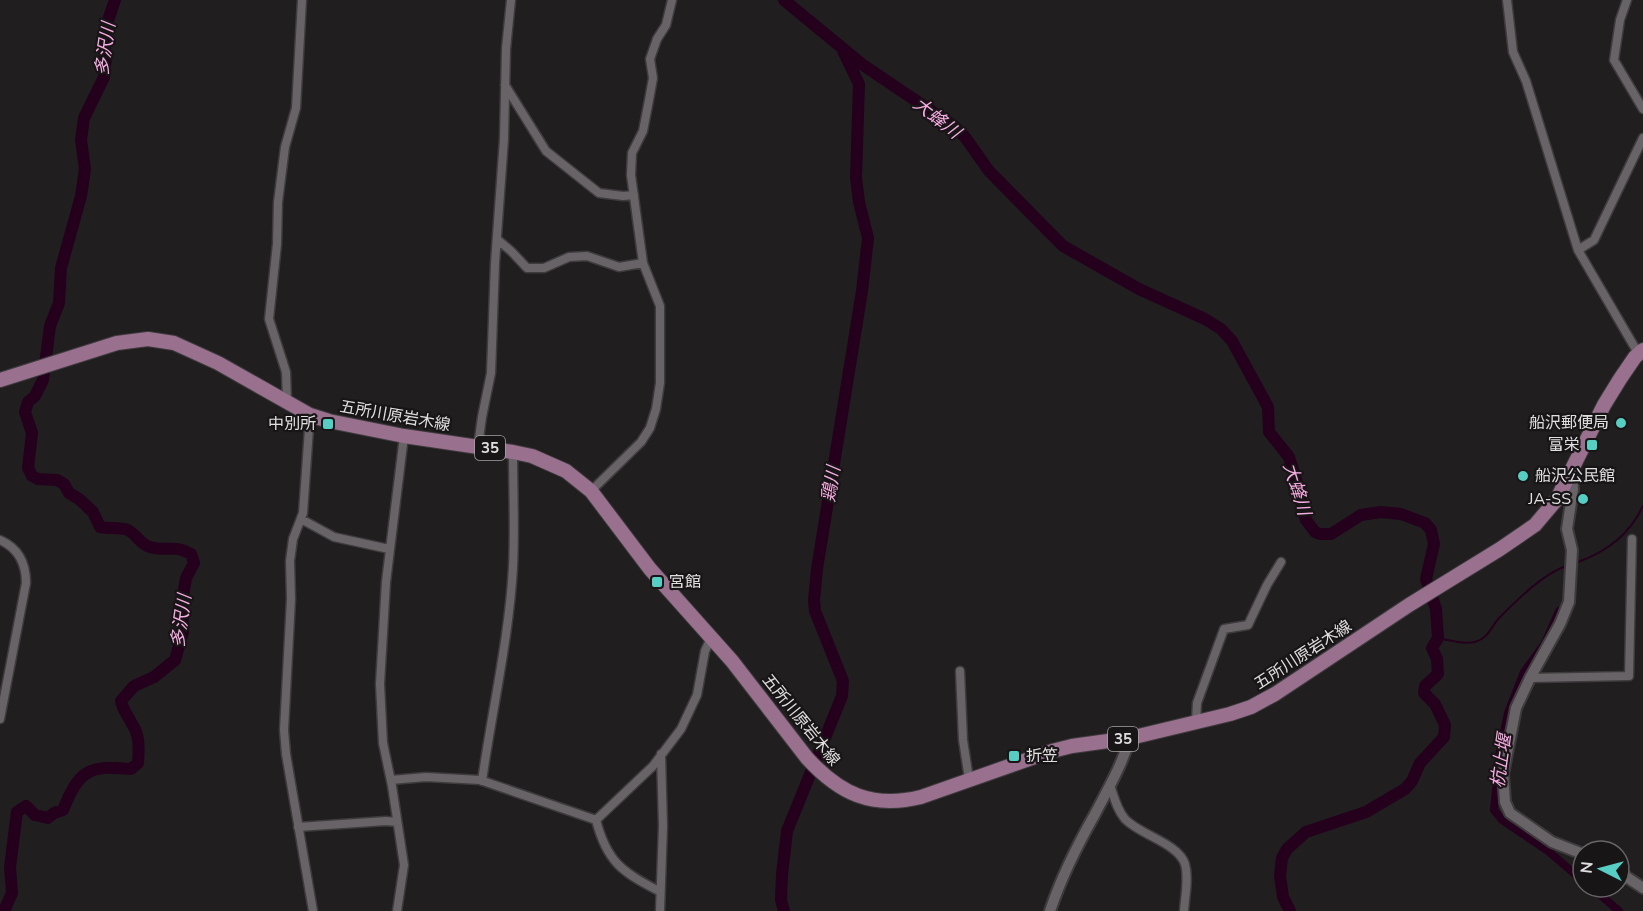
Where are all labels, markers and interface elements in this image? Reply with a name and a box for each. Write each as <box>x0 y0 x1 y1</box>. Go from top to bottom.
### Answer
water label: 多沢川 <box>89 19 121 77</box>
water label: 大蜂川 <box>908 92 967 145</box>
street label: 五所川原岩木線 <box>338 395 452 437</box>
place label: 船沢郵便局 <box>1529 412 1609 434</box>
place label: 中別所 <box>268 413 316 435</box>
marker: 船沢郵便局 <box>1614 416 1628 430</box>
marker: 中別所 <box>321 417 335 431</box>
place label: 富栄 <box>1548 434 1580 456</box>
road number: 35 <box>475 436 505 460</box>
marker: 富栄 <box>1585 438 1599 452</box>
water label: 大蜂川 <box>1278 460 1317 520</box>
water label: 鶏川 <box>816 462 846 504</box>
place label: 船沢公民館 <box>1535 465 1615 487</box>
marker: 船沢公民館 <box>1516 469 1530 483</box>
place label: JA-SS <box>1527 488 1571 510</box>
marker: JA-SS <box>1576 492 1590 506</box>
place label: 宮館 <box>669 571 701 593</box>
marker: 宮館 <box>650 575 664 589</box>
water label: 多沢川 <box>165 591 197 649</box>
street label: 五所川原岩木線 <box>1250 615 1356 695</box>
street label: 五所川原岩木線 <box>757 670 845 770</box>
road number: 35 <box>1108 727 1138 751</box>
water label: 杭止堰 <box>1485 730 1517 789</box>
place label: 折笠 <box>1026 745 1058 767</box>
marker: 折笠 <box>1007 749 1021 763</box>
north arrow <box>1571 839 1631 899</box>
text: N <box>1576 860 1599 875</box>

